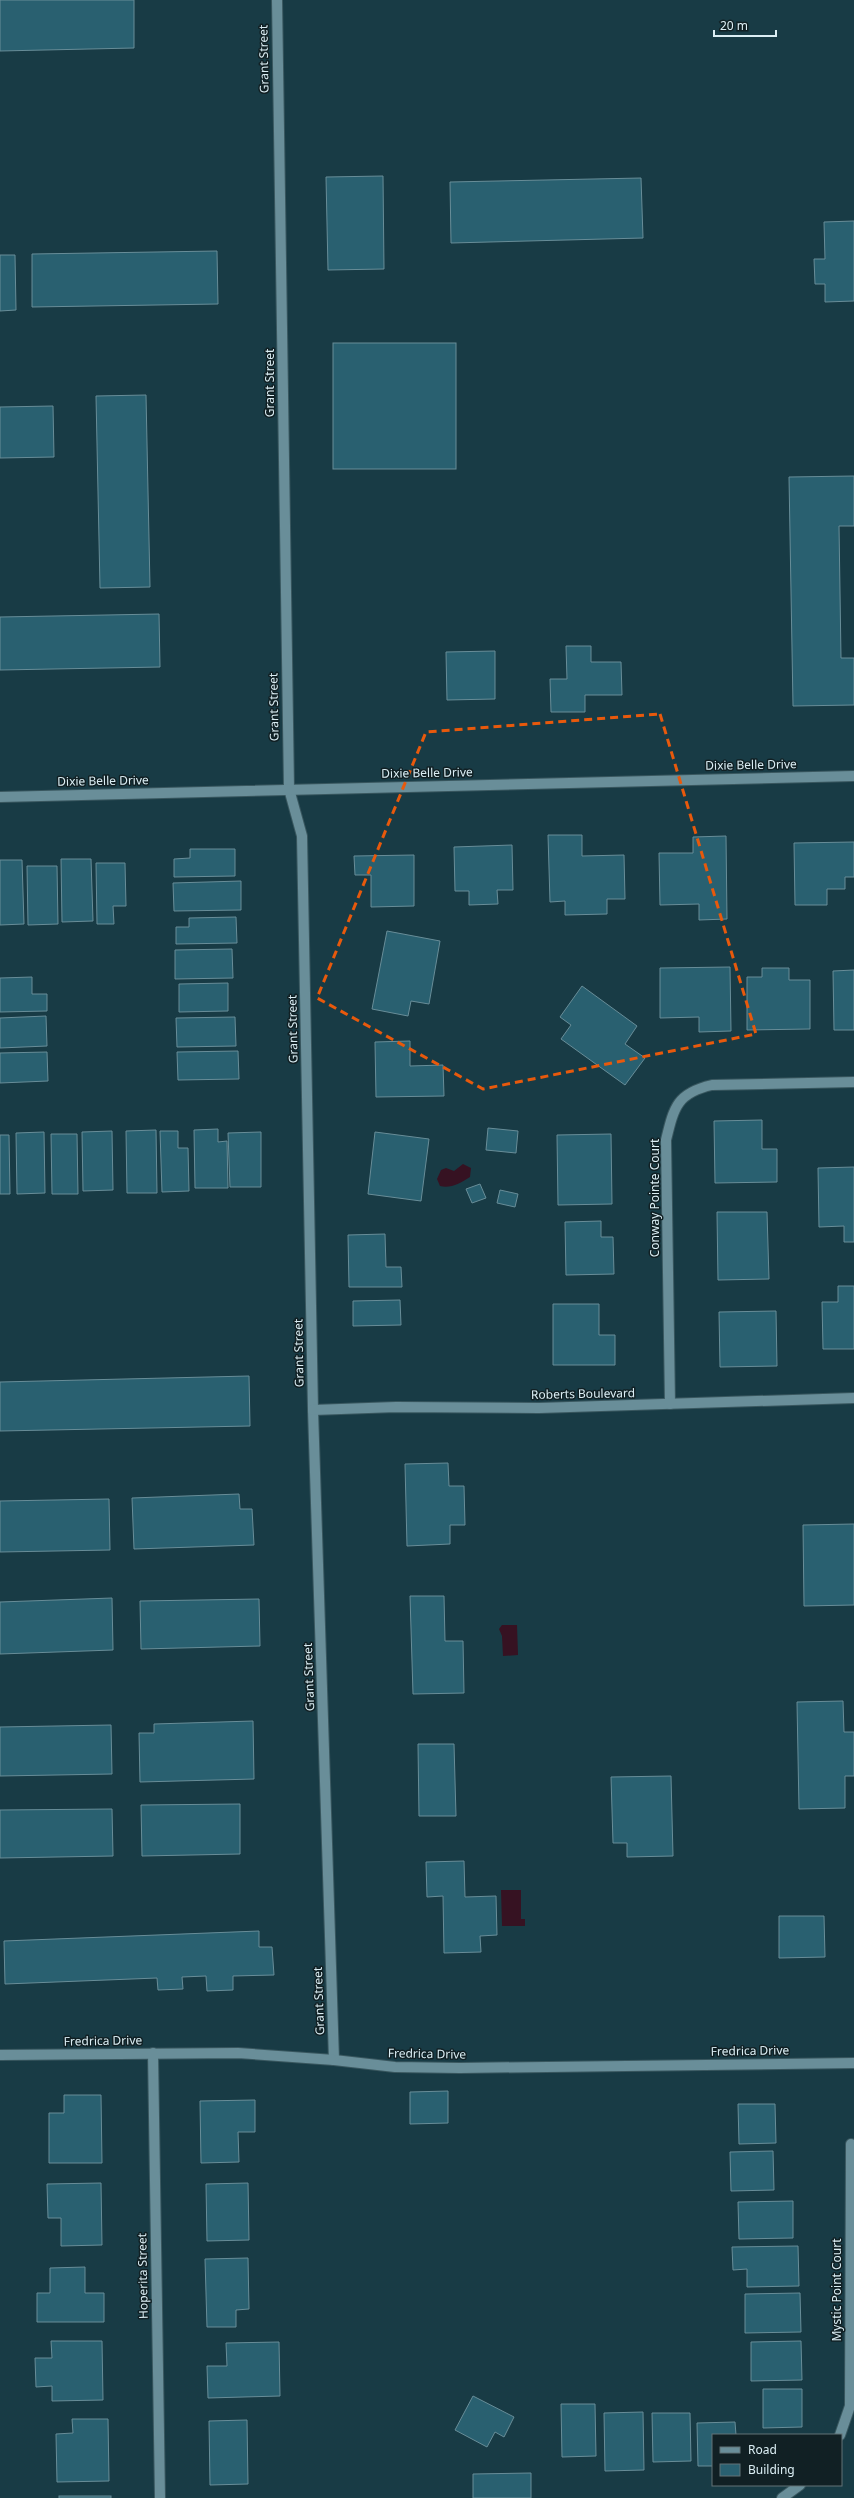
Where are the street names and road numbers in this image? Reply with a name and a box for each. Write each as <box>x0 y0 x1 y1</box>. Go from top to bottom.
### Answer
street label: Grant Street <box>254 24 273 93</box>
street label: Grant Street <box>261 348 278 417</box>
street label: Grant Street <box>264 672 283 741</box>
street label: Dixie Belle Drive <box>705 755 797 774</box>
street label: Dixie Belle Drive <box>381 763 473 782</box>
street label: Dixie Belle Drive <box>57 771 149 790</box>
street label: Grant Street <box>283 994 302 1063</box>
street label: Conway Pointe Court <box>646 1138 663 1257</box>
street label: Grant Street <box>289 1318 308 1387</box>
street label: Roberts Boulevard <box>531 1384 635 1403</box>
street label: Grant Street <box>299 1642 318 1712</box>
street label: Grant Street <box>309 1966 328 2036</box>
street label: Fredrica Drive <box>64 2031 143 2050</box>
street label: Fredrica Drive <box>711 2041 790 2060</box>
street label: Fredrica Drive <box>388 2044 467 2063</box>
street label: Hoperita Street <box>133 2232 152 2319</box>
street label: Mystic Point Court <box>828 2238 845 2342</box>

